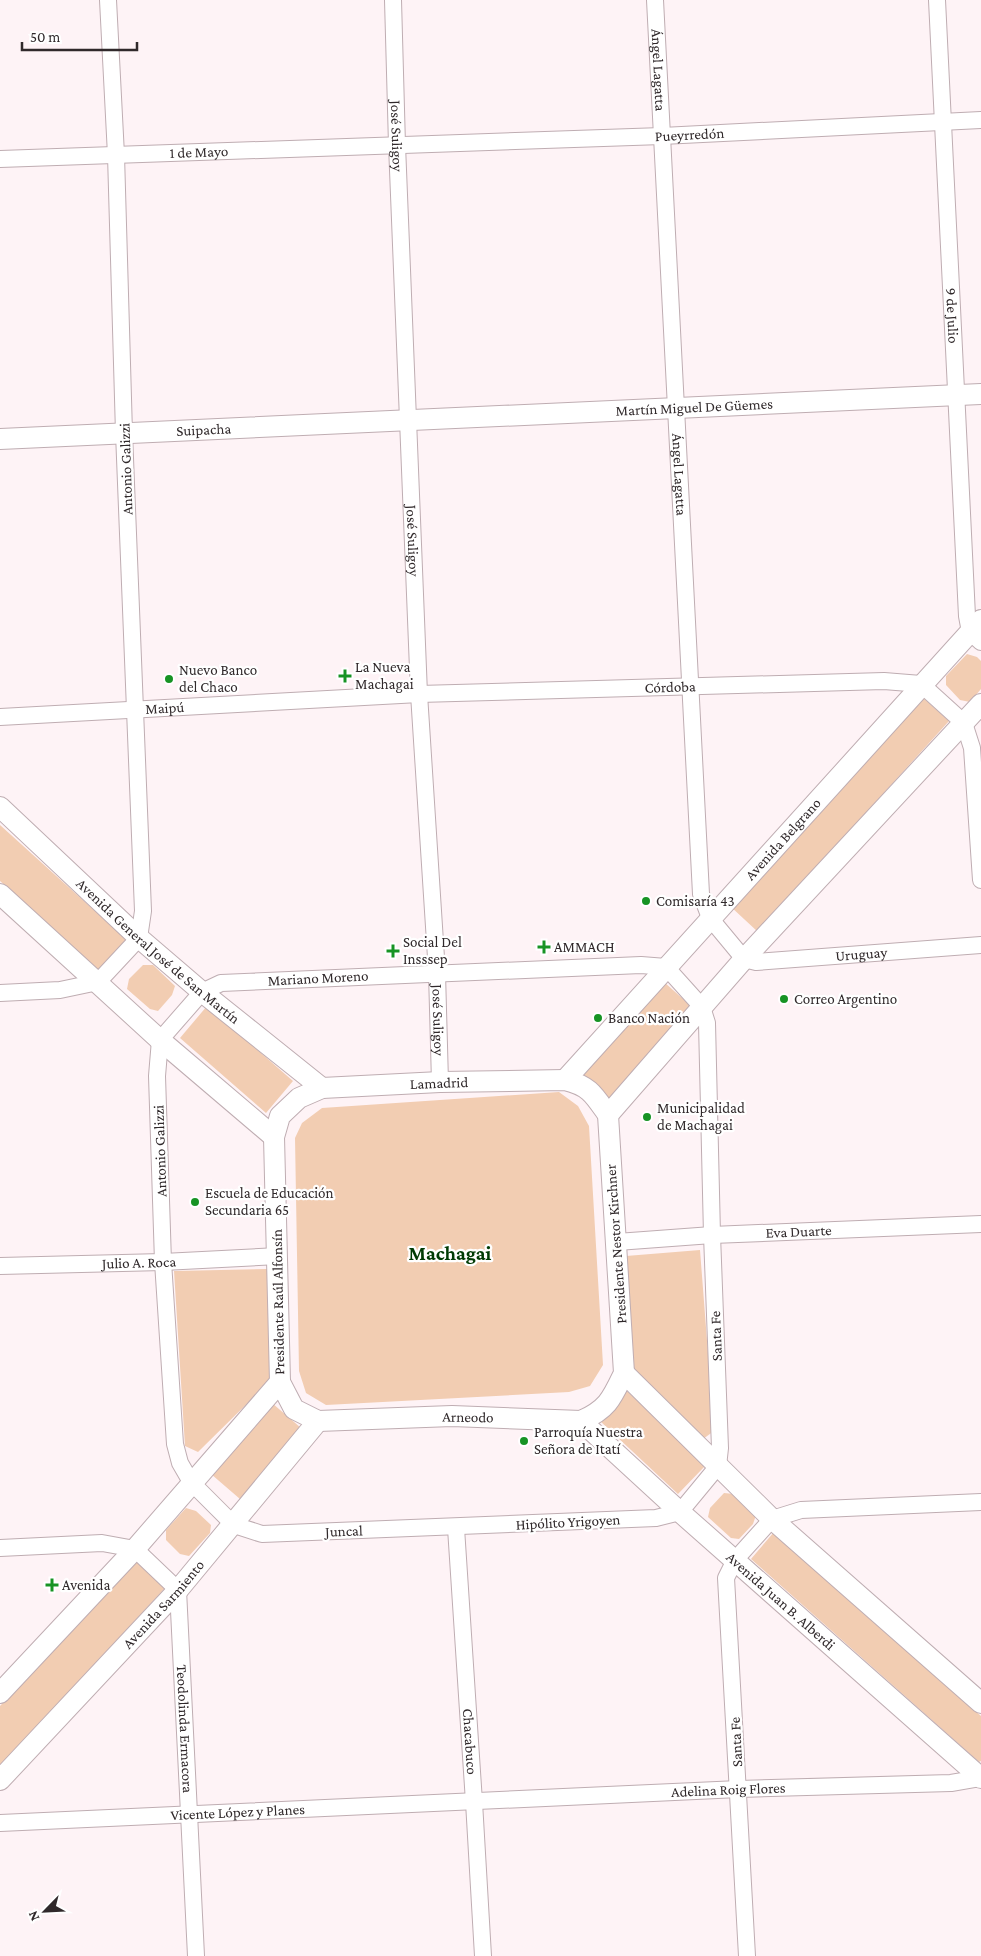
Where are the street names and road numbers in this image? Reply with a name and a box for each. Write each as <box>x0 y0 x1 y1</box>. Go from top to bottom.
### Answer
street label: Ángel Lagatta <box>648 28 669 112</box>
street label: José Suligoy <box>387 98 406 172</box>
street label: Pueyrredón <box>655 125 725 144</box>
street label: 1 de Mayo <box>169 143 228 161</box>
street label: 9 de Julio <box>943 287 962 344</box>
street label: Martín Miguel De Güemes <box>615 396 773 419</box>
street label: Suipacha <box>176 420 232 439</box>
street label: Antonio Galizzi <box>116 423 136 515</box>
street label: Ángel Lagatta <box>669 433 690 516</box>
street label: José Suligoy <box>402 503 422 577</box>
street label: Córdoba <box>644 678 696 696</box>
street label: Maipú <box>145 699 185 717</box>
street label: Avenida Belgrano <box>742 795 824 883</box>
street label: Avenida General José de San Martín <box>73 875 243 1027</box>
street label: Uruguay <box>835 944 888 964</box>
street label: Mariano Moreno <box>267 967 369 989</box>
street label: José Suligoy <box>428 982 447 1056</box>
street label: Lamadrid <box>409 1074 469 1092</box>
street label: Antonio Galizzi <box>150 1105 170 1197</box>
street label: Presidente Nestor Kirchner <box>602 1163 630 1324</box>
street label: Eva Duarte <box>765 1222 832 1241</box>
street label: Presidente Raúl Alfonsín <box>269 1229 287 1375</box>
street label: Julio A. Roca <box>100 1253 177 1273</box>
street label: Santa Fe <box>707 1310 725 1361</box>
street label: Arneodo <box>442 1409 494 1425</box>
street label: Hipólito Yrigoyen <box>515 1511 621 1534</box>
street label: Juncal <box>323 1522 363 1541</box>
street label: Avenida Juan B. Alberdi <box>723 1549 838 1653</box>
street label: Avenida Sarmiento <box>119 1557 207 1652</box>
street label: Teodolinda Ermacora <box>174 1664 196 1793</box>
street label: Chacabuco <box>460 1708 480 1775</box>
street label: Santa Fe <box>727 1716 745 1768</box>
street label: Adelina Roig Flores <box>671 1780 786 1800</box>
street label: Vicente López y Planes <box>170 1801 305 1823</box>

